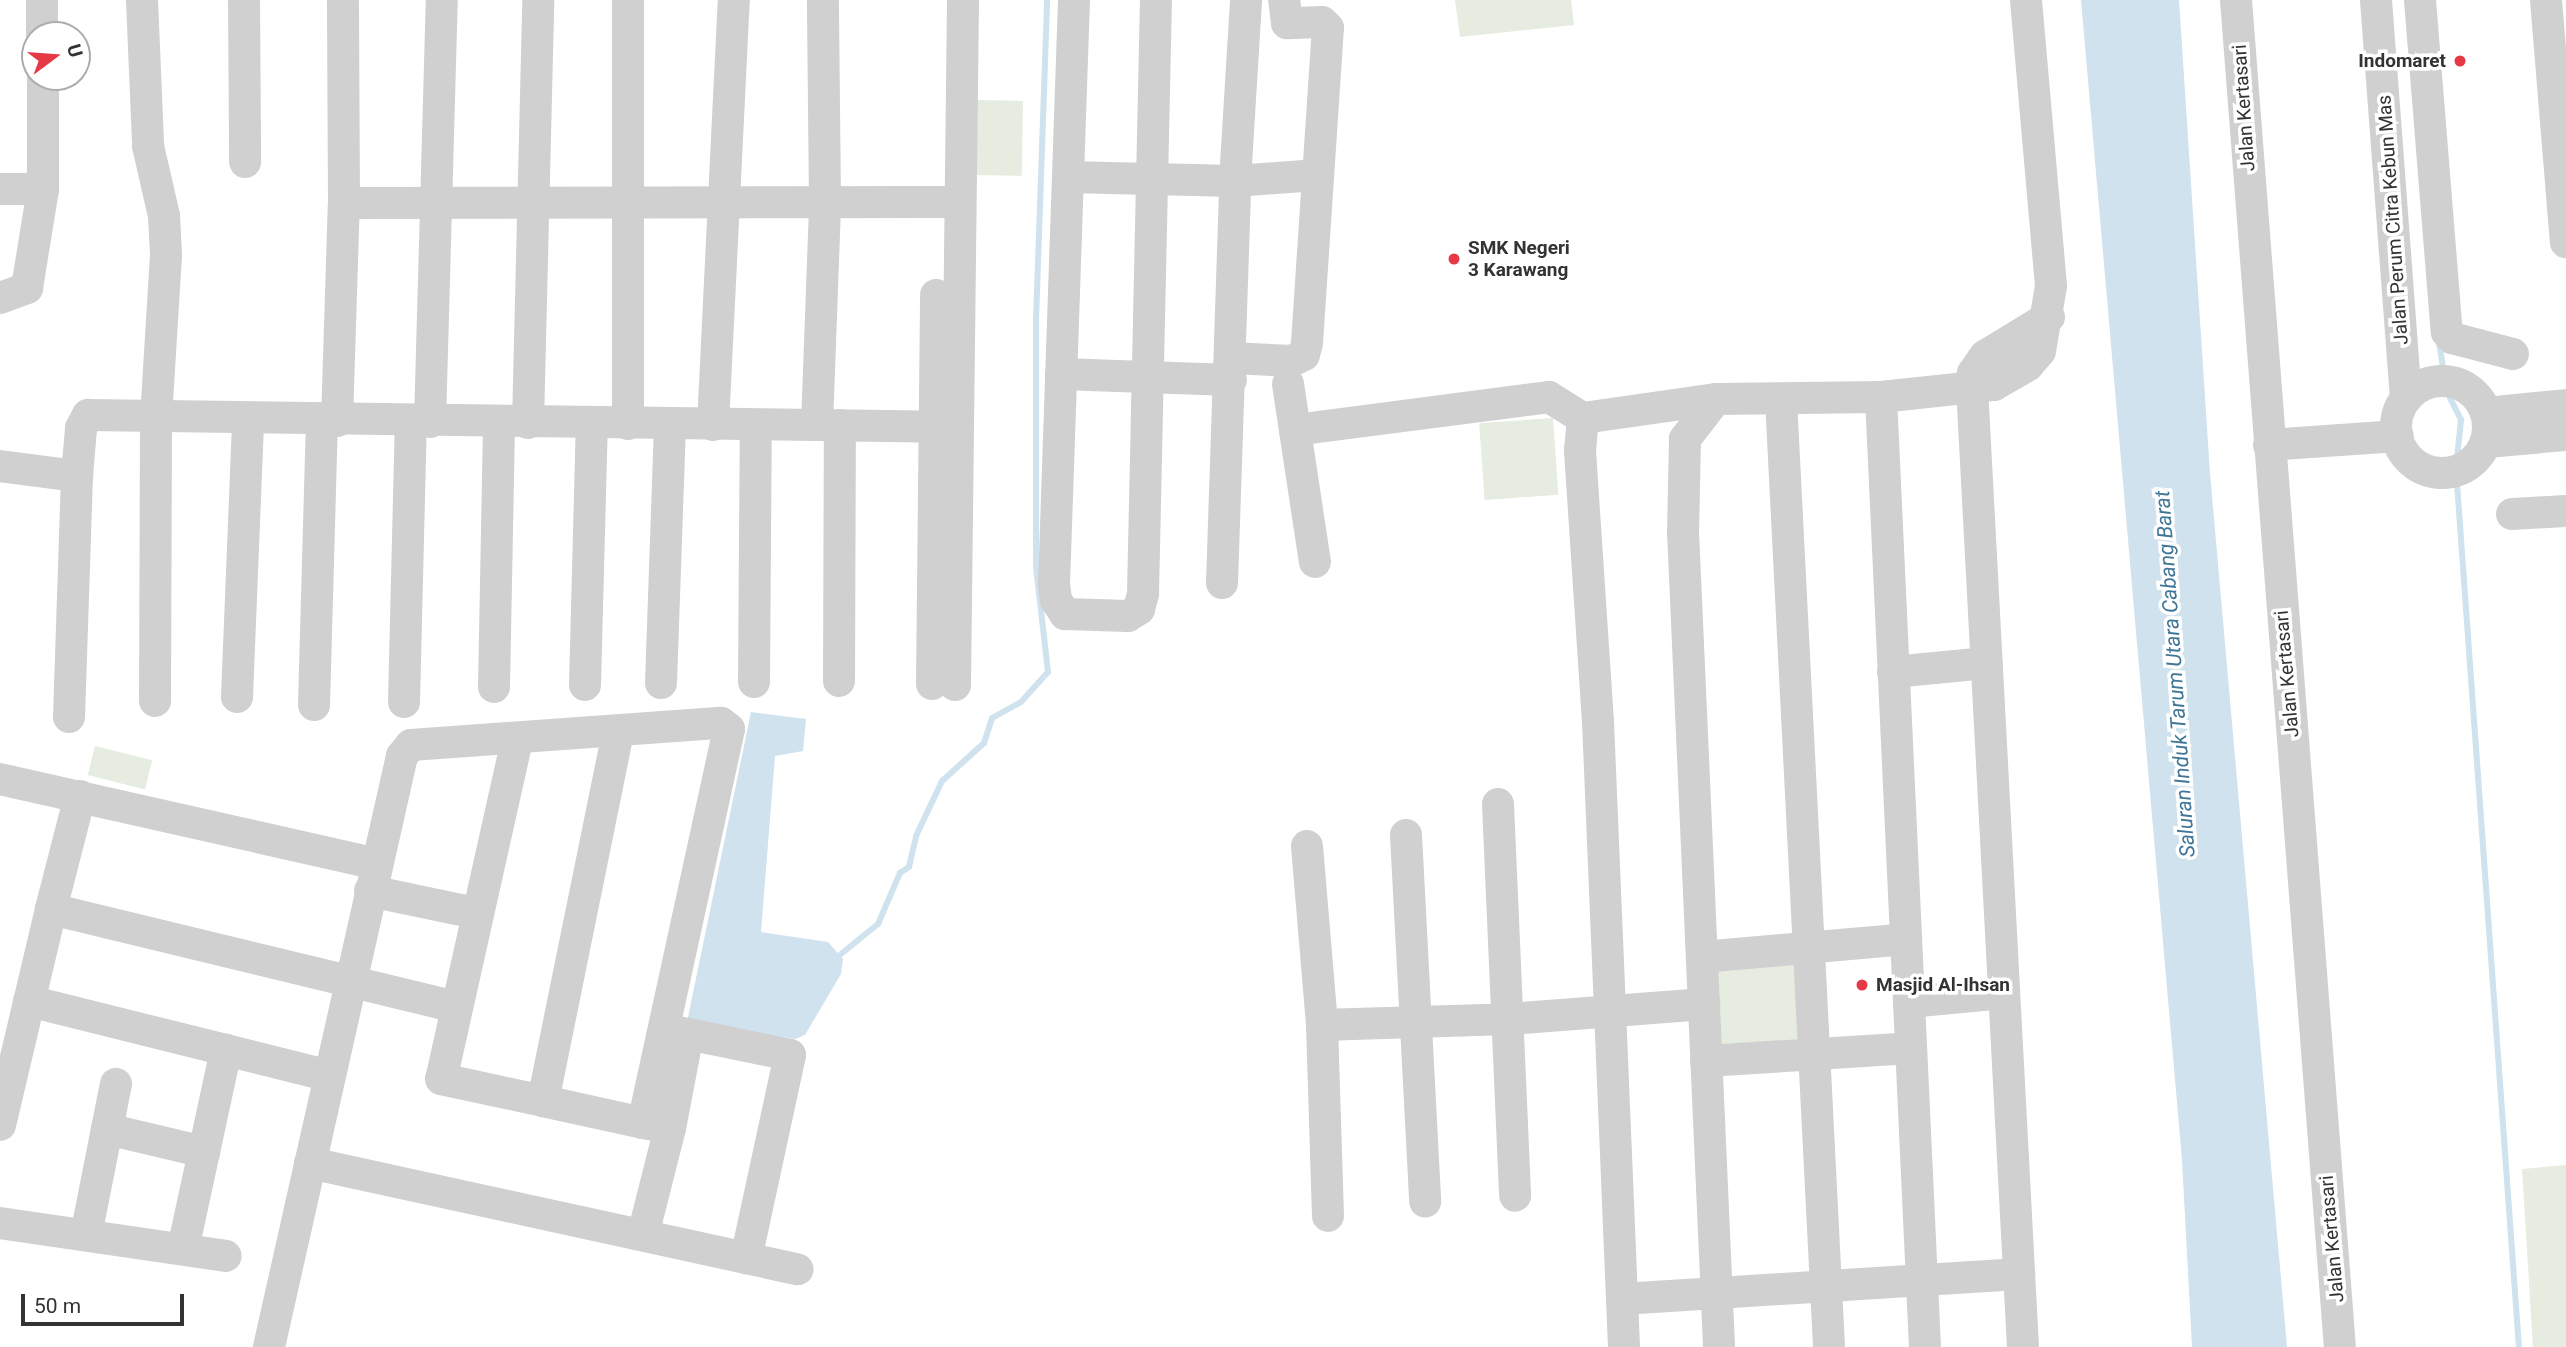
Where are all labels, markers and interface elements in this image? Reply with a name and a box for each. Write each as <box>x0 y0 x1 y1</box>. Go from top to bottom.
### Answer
north arrow <box>21 21 91 91</box>
text: U <box>62 41 88 60</box>
street label: Jalan Kertasari <box>2228 44 2260 172</box>
place label: Indomaret <box>2358 50 2446 72</box>
marker: Indomaret <box>2452 53 2468 69</box>
street label: Jalan Perum Citra Kebun Mas <box>2373 94 2413 346</box>
place label: SMK Negeri 3 Karawang <box>1468 237 1570 281</box>
marker: SMK Negeri 3 Karawang <box>1446 251 1462 267</box>
water label: Saluran Induk Tarum Utara Cabang Barat <box>2150 490 2200 858</box>
street label: Jalan Kertasari <box>2270 610 2304 738</box>
place label: Masjid Al-Ihsan <box>1876 974 2010 996</box>
marker: Masjid Al-Ihsan <box>1854 977 1870 993</box>
street label: Jalan Kertasari <box>2315 1175 2349 1303</box>
scale bar <box>24 1280 187 1324</box>
text: 50 m <box>34 1294 81 1318</box>

